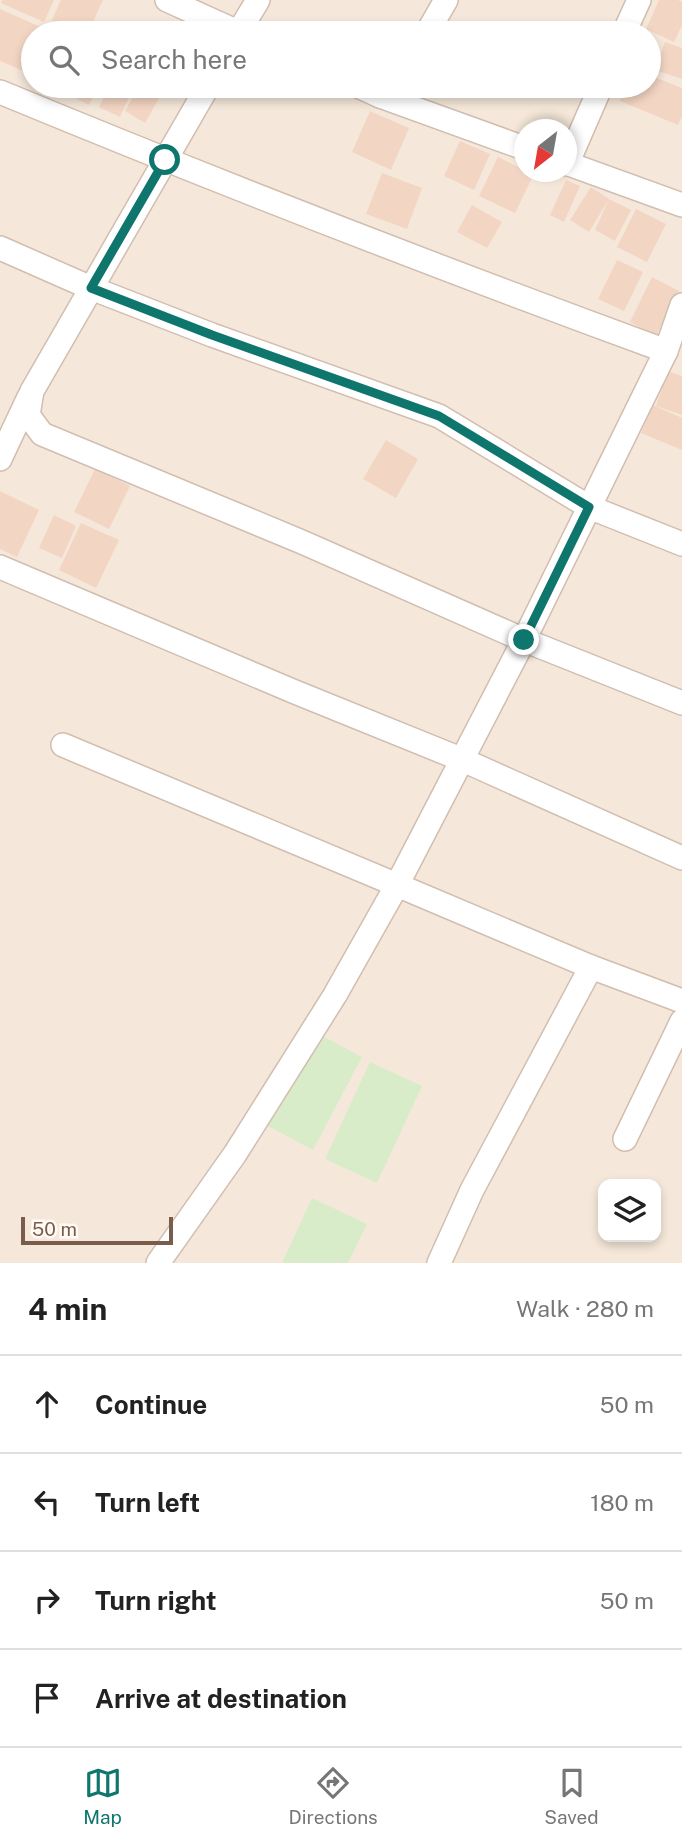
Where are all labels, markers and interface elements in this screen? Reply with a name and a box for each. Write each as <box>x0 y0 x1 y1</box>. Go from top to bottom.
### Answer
search box <box>21 21 661 98</box>
icon: search <box>45 41 83 79</box>
text: Search here <box>101 44 247 75</box>
north arrow <box>514 119 577 182</box>
route start <box>149 144 180 175</box>
route end <box>508 624 539 655</box>
map controls <box>598 1179 661 1242</box>
button: layers <box>598 1179 661 1242</box>
scale bar <box>21 1214 173 1246</box>
text: 50 m <box>32 1218 77 1240</box>
text: 4 min <box>28 1291 107 1327</box>
text: Walk · 280 m <box>516 1295 654 1322</box>
icon: ahead <box>28 1385 66 1423</box>
text: Continue <box>95 1389 207 1420</box>
text: 50 m <box>600 1391 654 1418</box>
icon: left <box>28 1483 66 1521</box>
text: Turn left <box>95 1487 200 1518</box>
text: 180 m <box>590 1489 654 1516</box>
icon: right <box>28 1581 66 1619</box>
text: Turn right <box>95 1585 217 1616</box>
text: 50 m <box>600 1587 654 1614</box>
icon: arrive <box>28 1679 66 1717</box>
text: Arrive at destination <box>95 1683 347 1714</box>
tab: Map <box>83 1764 122 1828</box>
tab: Directions <box>288 1764 378 1828</box>
tab: Saved <box>544 1764 599 1828</box>

